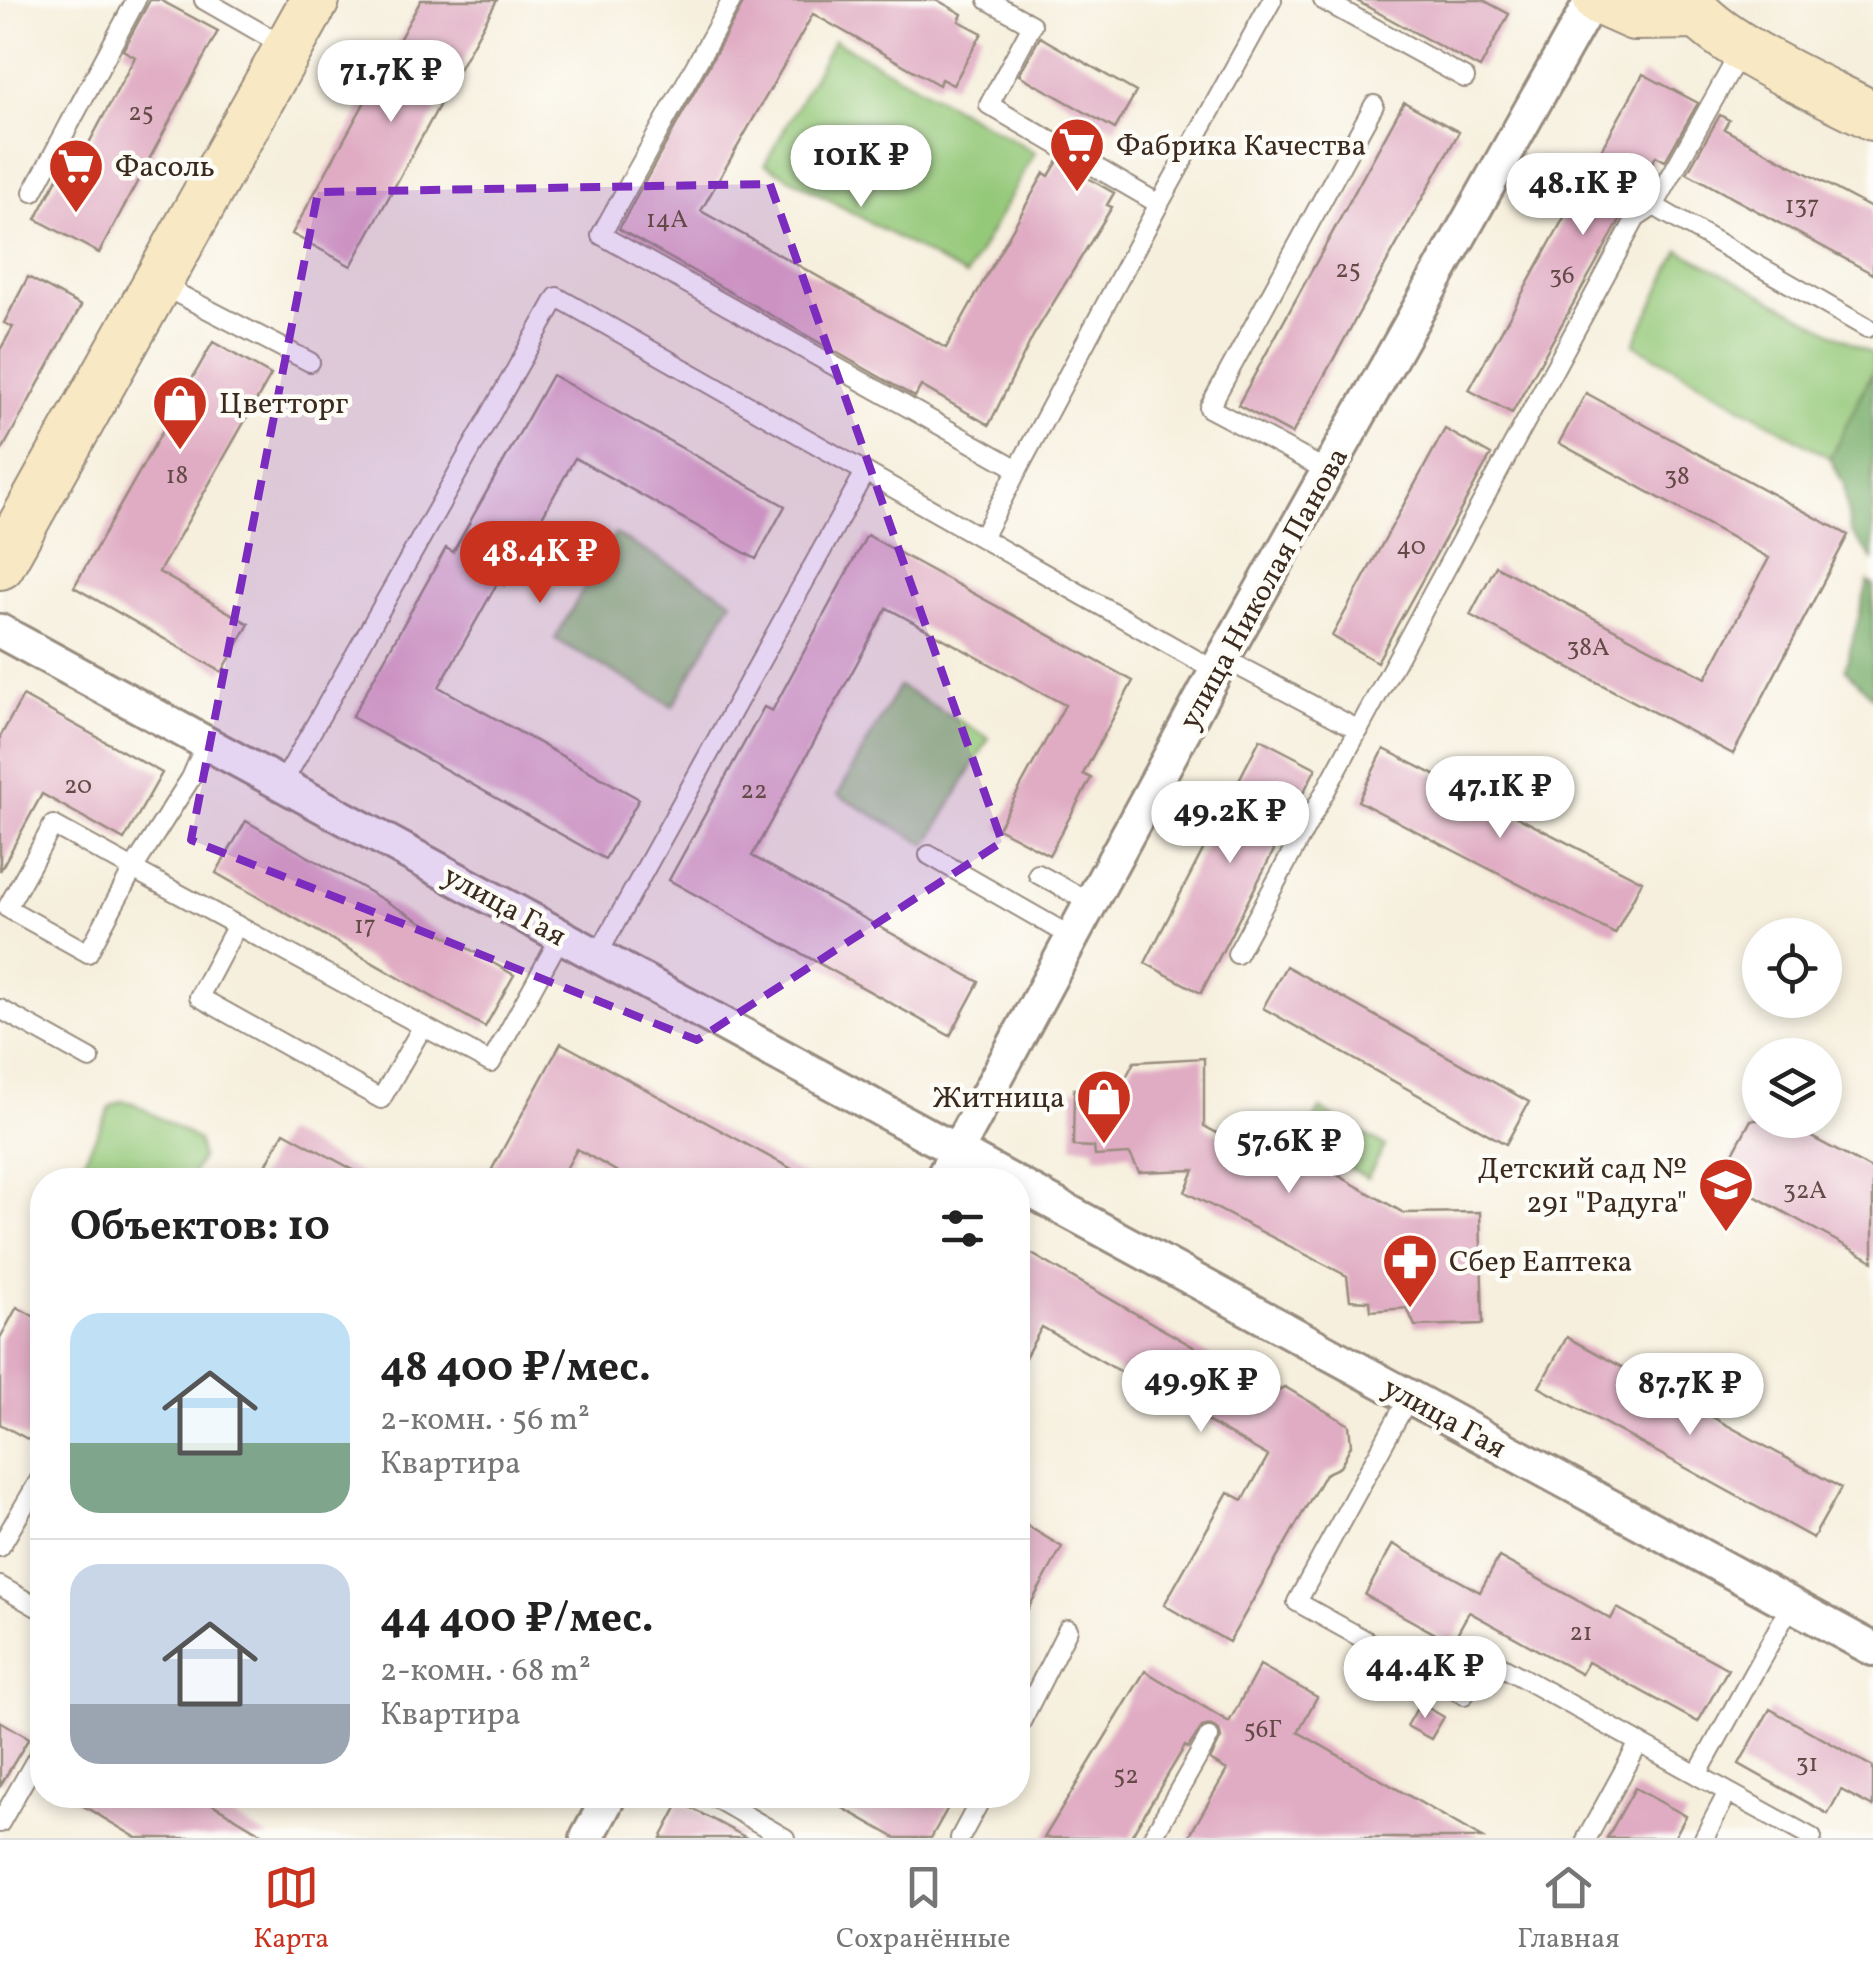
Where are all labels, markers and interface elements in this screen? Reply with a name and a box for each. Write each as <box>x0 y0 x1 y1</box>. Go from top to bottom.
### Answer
pin: 71.7K ₽ <box>299 40 483 125</box>
text: 71.7K ₽ <box>339 50 443 94</box>
house number: 25 <box>128 96 154 131</box>
supermarket icon: Фабрика Качества <box>1047 115 1107 194</box>
pin: 101K ₽ <box>780 125 942 210</box>
place label: Фабрика Качества <box>1116 126 1367 168</box>
text: 101K ₽ <box>813 135 909 179</box>
supermarket icon: Фасоль <box>46 136 106 215</box>
place label: Фасоль <box>115 147 215 189</box>
pin: 48.1K ₽ <box>1491 153 1675 238</box>
text: 48.1K ₽ <box>1528 163 1638 207</box>
house number: 137 <box>1785 189 1819 224</box>
house number: 14А <box>646 203 688 238</box>
house number: 25 <box>1335 253 1361 288</box>
house number: 36 <box>1549 259 1575 294</box>
shop icon: Цветторг <box>150 373 210 452</box>
place label: Цветторг <box>219 384 348 426</box>
street label: улица Николая Панова <box>1170 440 1360 738</box>
house number: 18 <box>166 459 188 494</box>
house number: 38 <box>1664 460 1690 495</box>
pin: 48.4K ₽ <box>448 521 632 606</box>
house number: 40 <box>1396 530 1426 565</box>
text: 48.4K ₽ <box>482 531 598 575</box>
house number: 38А <box>1566 631 1610 666</box>
pin: 47.1K ₽ <box>1408 756 1592 841</box>
text: 47.1K ₽ <box>1448 766 1552 810</box>
house number: 20 <box>64 769 92 804</box>
house number: 22 <box>741 774 767 809</box>
pin: 49.2K ₽ <box>1138 781 1322 866</box>
text: 49.2K ₽ <box>1173 791 1287 835</box>
street label: улица Гая <box>435 856 573 958</box>
house number: 17 <box>354 909 376 944</box>
map controls <box>1742 918 1842 1138</box>
button: locate <box>1742 918 1842 1018</box>
button: layers <box>1742 1038 1842 1138</box>
shop icon: Житница <box>1074 1067 1134 1146</box>
place label: Житница <box>933 1078 1065 1120</box>
pin: 57.6K ₽ <box>1197 1111 1381 1196</box>
text: 57.6K ₽ <box>1236 1121 1342 1165</box>
place label: Детский сад № 291 "Радуга" <box>1478 1149 1687 1225</box>
school or university icon: Детский сад № 291 "Радуга" <box>1696 1155 1756 1234</box>
house number: 32А <box>1783 1174 1827 1209</box>
text: Объектов: 10 <box>70 1199 330 1258</box>
icon: filters <box>935 1201 990 1256</box>
pharmacy icon: Сбер Еаптека <box>1380 1231 1440 1310</box>
place label: Сбер Еаптека <box>1449 1242 1632 1284</box>
text: 48 400 ₽/мес. <box>380 1340 651 1399</box>
pin: 49.9K ₽ <box>1109 1350 1293 1435</box>
icon: home <box>150 1353 270 1473</box>
pin: 87.7K ₽ <box>1598 1353 1782 1438</box>
text: 49.9K ₽ <box>1144 1360 1258 1404</box>
text: 87.7K ₽ <box>1638 1363 1742 1407</box>
street label: улица Гая <box>1375 1368 1513 1470</box>
text: 2-комн. · 56 m² <box>380 1399 590 1443</box>
text: Квартира <box>380 1443 521 1487</box>
text: 44 400 ₽/мес. <box>380 1591 654 1650</box>
icon: home <box>150 1604 270 1724</box>
house number: 21 <box>1569 1616 1593 1651</box>
pin: 44.4K ₽ <box>1333 1636 1517 1721</box>
text: 44.4K ₽ <box>1366 1646 1484 1690</box>
text: 2-комн. · 68 m² <box>380 1650 591 1694</box>
text: Квартира <box>380 1694 521 1738</box>
house number: 56Г <box>1244 1713 1282 1748</box>
house number: 31 <box>1796 1747 1818 1782</box>
house number: 52 <box>1113 1759 1139 1794</box>
tab: Карта <box>253 1860 329 1959</box>
tab: Сохранённые <box>836 1860 1011 1959</box>
tab: Главная <box>1517 1860 1620 1959</box>

